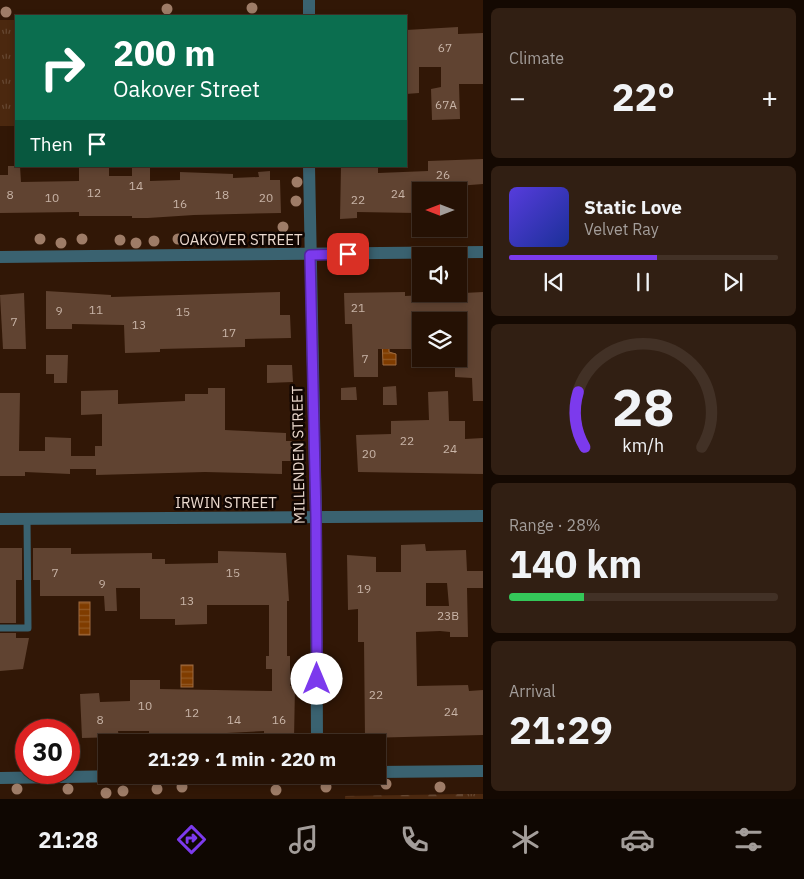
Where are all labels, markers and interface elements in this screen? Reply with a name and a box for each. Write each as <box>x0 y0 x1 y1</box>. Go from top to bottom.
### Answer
text: 200 m <box>113 30 216 76</box>
icon: right <box>30 35 95 100</box>
house number: 67 <box>438 40 452 55</box>
text: Climate <box>509 48 564 68</box>
text: 22° <box>612 72 675 121</box>
text: Oakover Street <box>113 74 260 103</box>
text: − <box>509 79 526 116</box>
text: + <box>761 79 778 116</box>
house number: 67A <box>435 97 457 112</box>
icon: arrive <box>83 130 111 158</box>
text: Then <box>30 132 73 156</box>
house number: 26 <box>436 167 450 182</box>
house number: 14 <box>129 178 143 193</box>
north arrow <box>412 182 468 238</box>
map controls <box>412 182 467 367</box>
house number: 12 <box>87 185 101 200</box>
house number: 24 <box>391 186 405 201</box>
house number: 8 <box>6 187 14 202</box>
house number: 18 <box>215 187 229 202</box>
house number: 10 <box>45 190 59 205</box>
house number: 20 <box>259 190 273 205</box>
house number: 22 <box>351 192 365 207</box>
text: Static Love <box>584 195 682 219</box>
house number: 16 <box>173 196 187 211</box>
text: Velvet Ray <box>584 219 659 239</box>
street label: OAKOVER STREET <box>179 230 303 249</box>
pin <box>327 233 369 275</box>
icon: arrive <box>334 240 362 268</box>
button: sound <box>412 247 467 302</box>
icon: previous <box>540 268 568 296</box>
icon: pause <box>629 268 657 296</box>
icon: next <box>719 268 747 296</box>
house number: 21 <box>351 300 365 315</box>
house number: 11 <box>89 302 103 317</box>
house number: 9 <box>55 303 63 318</box>
house number: 15 <box>176 304 190 319</box>
button: layers <box>412 312 467 367</box>
house number: 7 <box>10 314 18 329</box>
house number: 13 <box>132 317 146 332</box>
house number: 17 <box>222 325 236 340</box>
house number: 7 <box>361 351 369 366</box>
text: 28 <box>612 373 675 440</box>
street label: MILLENDEN STREET <box>287 385 309 524</box>
house number: 22 <box>400 433 414 448</box>
text: km/h <box>623 434 665 457</box>
house number: 24 <box>443 441 457 456</box>
house number: 20 <box>362 446 376 461</box>
street label: IRWIN STREET <box>175 493 277 512</box>
text: Range · 28% <box>509 515 601 535</box>
text: 140 km <box>509 539 642 588</box>
house number: 7 <box>51 565 59 580</box>
house number: 15 <box>226 565 240 580</box>
house number: 9 <box>98 576 106 591</box>
house number: 19 <box>357 581 371 596</box>
house number: 13 <box>180 593 194 608</box>
house number: 23B <box>437 608 459 623</box>
position arrow <box>290 652 342 704</box>
text: Arrival <box>509 681 556 701</box>
house number: 22 <box>369 687 383 702</box>
house number: 10 <box>138 698 152 713</box>
house number: 24 <box>444 704 458 719</box>
house number: 12 <box>185 705 199 720</box>
text: 21:29 <box>509 705 613 754</box>
house number: 8 <box>96 712 104 727</box>
house number: 14 <box>227 712 241 727</box>
house number: 16 <box>272 712 286 727</box>
speed limit sign: 30 <box>15 719 80 784</box>
text: 21:29 · 1 min · 220 m <box>148 747 336 771</box>
icon: directions <box>174 822 209 857</box>
icon: music <box>286 822 321 857</box>
icon: phone <box>397 822 432 857</box>
icon: climate <box>508 822 543 857</box>
icon: car <box>620 822 655 857</box>
icon: filters <box>731 822 766 857</box>
text: 21:28 <box>38 825 98 854</box>

